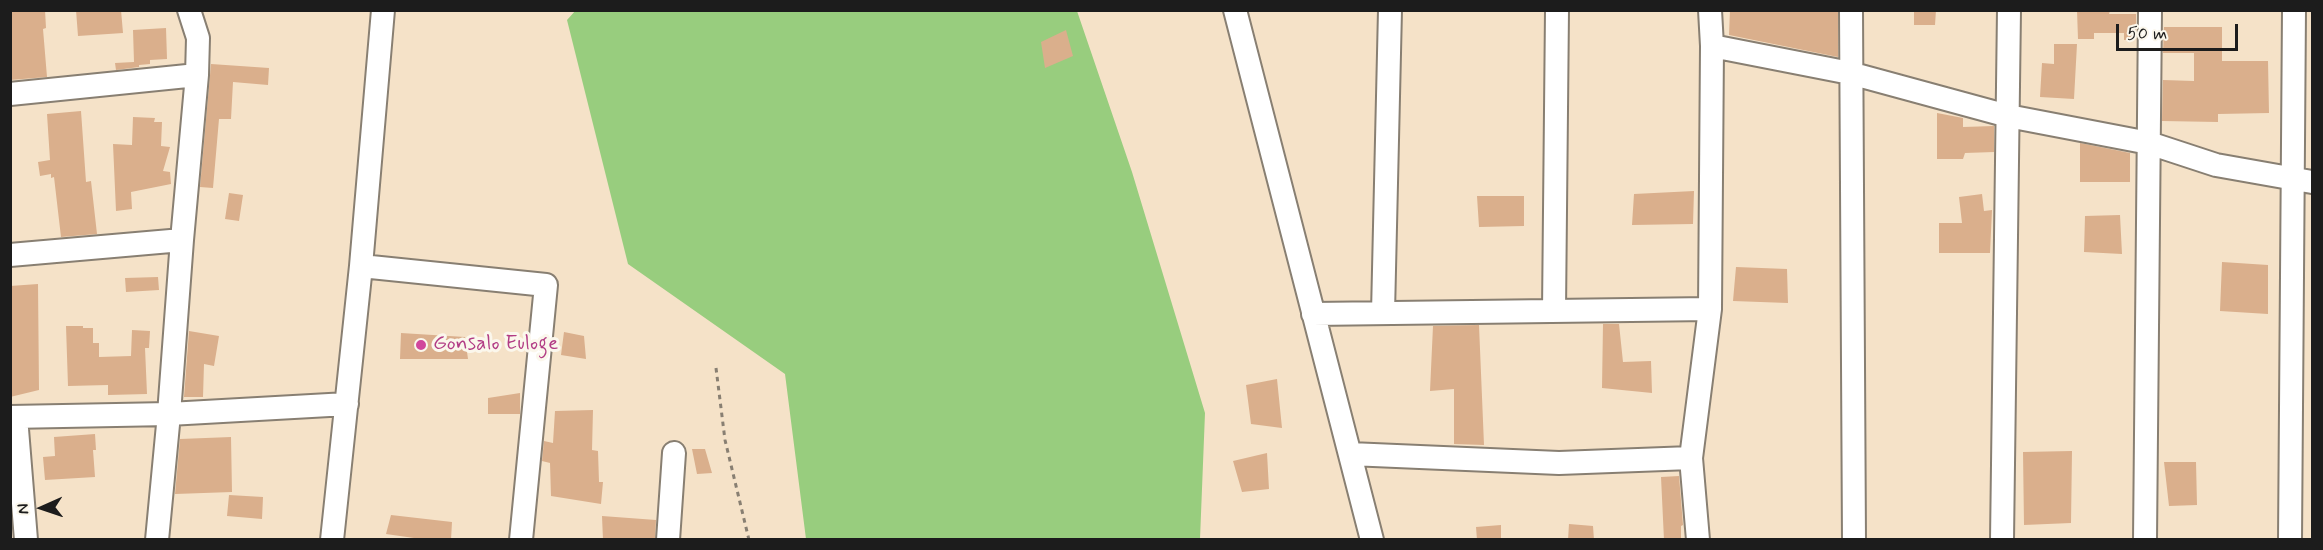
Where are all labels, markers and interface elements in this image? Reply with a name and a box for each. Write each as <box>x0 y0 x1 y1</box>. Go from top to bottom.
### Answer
scale bar <box>2119 12 2240 50</box>
text: 50 m <box>2127 22 2167 46</box>
place label: Gonsalo Euloge <box>433 332 558 358</box>
marker: Gonsalo Euloge <box>414 338 428 352</box>
north arrow <box>12 478 72 538</box>
text: N <box>13 503 34 515</box>

